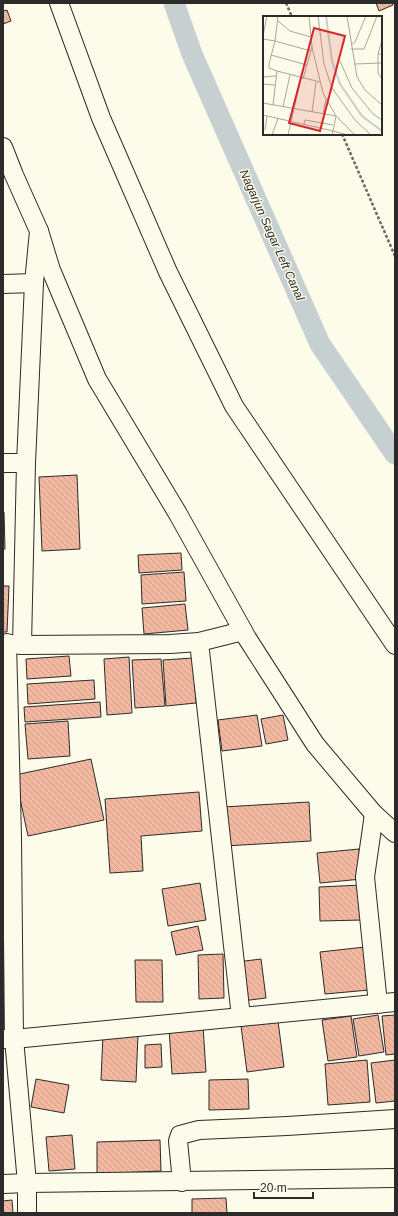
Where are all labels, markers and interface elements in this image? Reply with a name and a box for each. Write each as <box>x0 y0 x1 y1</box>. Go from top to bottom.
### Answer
inset map <box>263 16 382 135</box>
water label: Nagarjun Sagar Left Canal <box>237 167 307 303</box>
scale bar <box>254 1174 313 1200</box>
text: 20 m <box>260 1181 287 1195</box>

